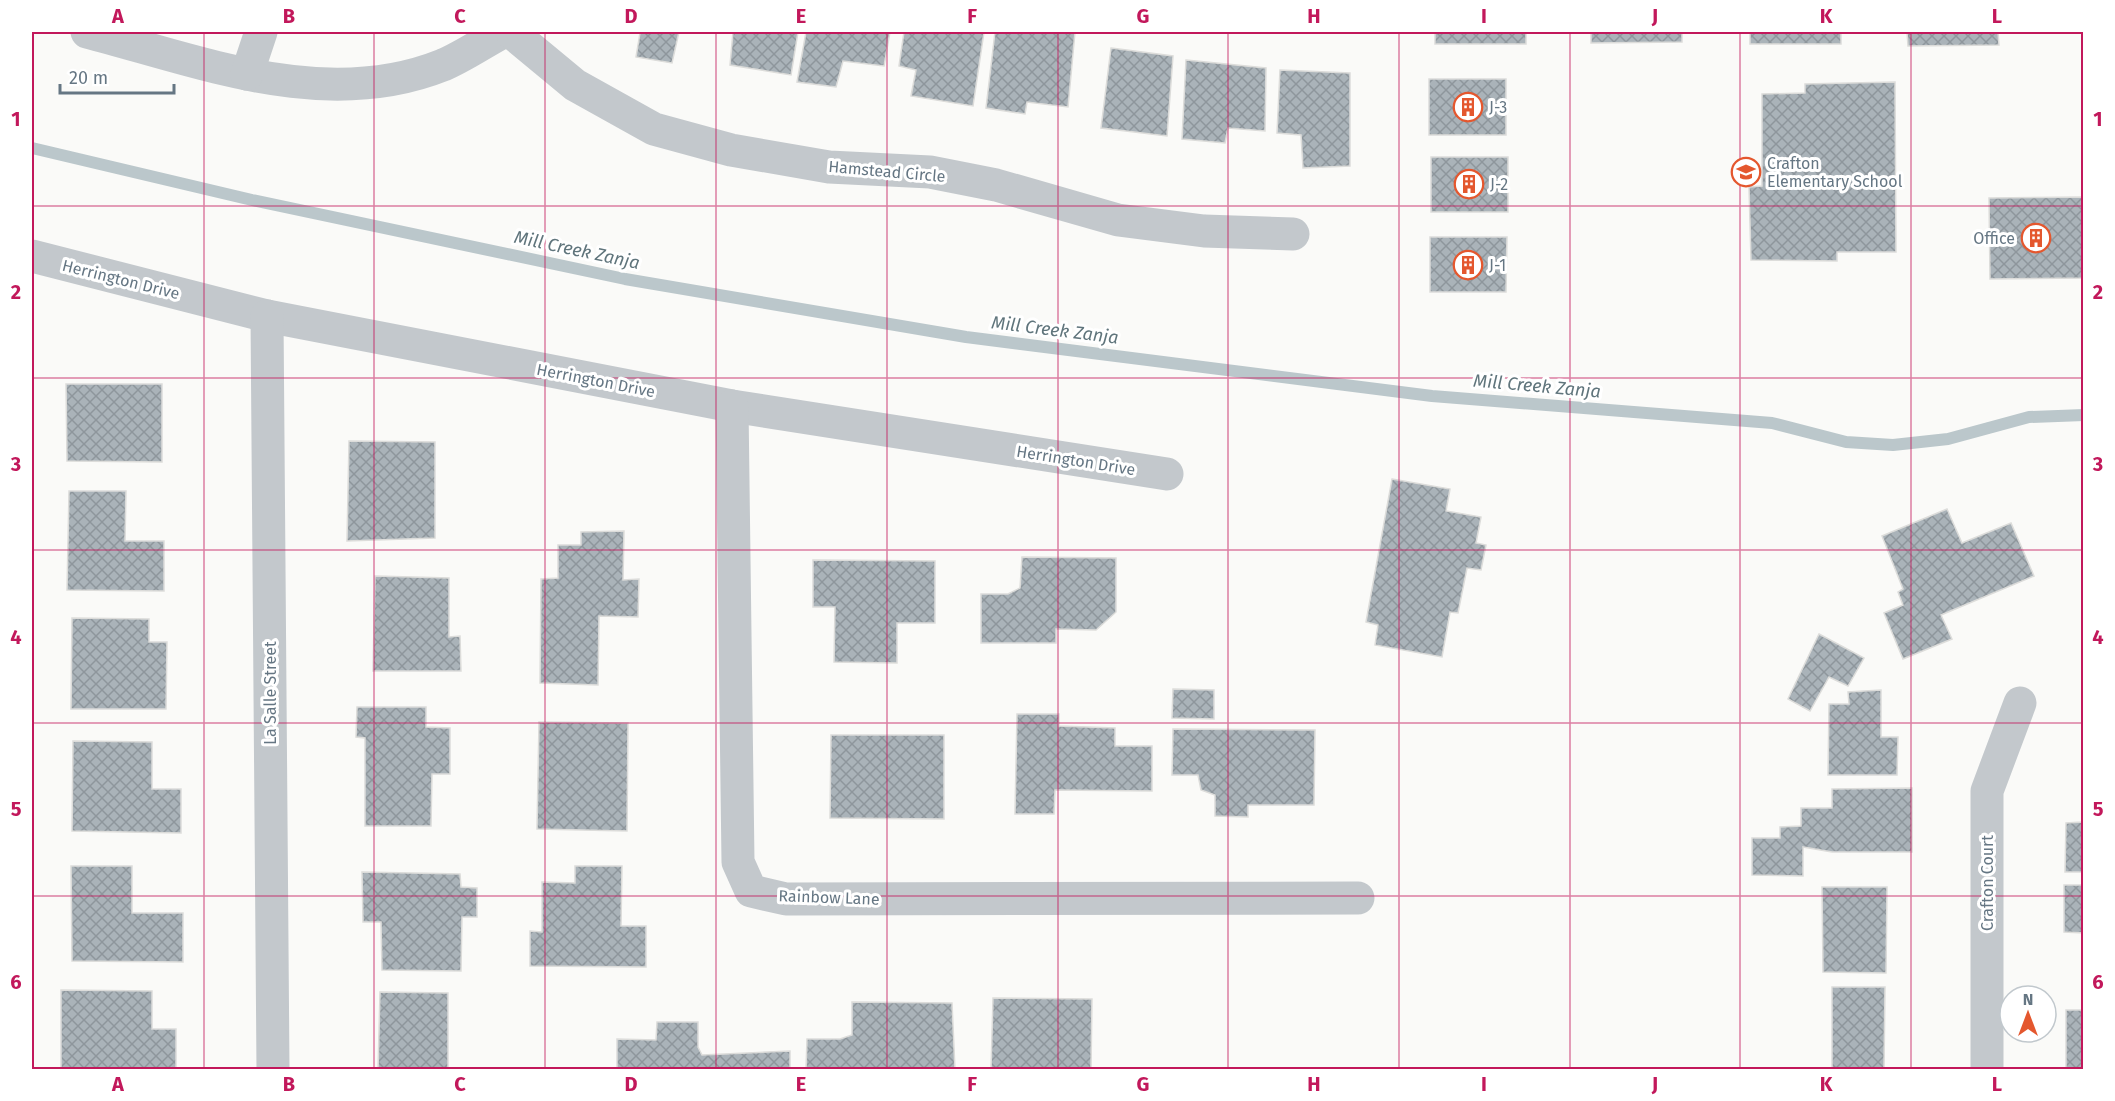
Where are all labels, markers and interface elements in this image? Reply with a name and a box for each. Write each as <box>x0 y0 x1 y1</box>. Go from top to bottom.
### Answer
text: A <box>111 4 125 28</box>
text: B <box>283 4 295 28</box>
text: C <box>454 4 466 28</box>
text: D <box>624 4 638 28</box>
text: E <box>796 4 806 28</box>
text: F <box>967 4 977 28</box>
text: G <box>1137 4 1149 28</box>
text: H <box>1307 4 1321 28</box>
text: I <box>1481 4 1487 28</box>
text: J <box>1651 4 1658 28</box>
text: K <box>1820 4 1833 28</box>
text: L <box>1992 4 2002 28</box>
scale bar <box>60 57 174 95</box>
text: 20 m <box>69 67 108 89</box>
building icon: J-3 <box>1452 91 1484 123</box>
place label: J-3 <box>1489 98 1507 117</box>
text: 1 <box>11 107 21 131</box>
text: 1 <box>2093 107 2103 131</box>
place label: Crafton Elementary School <box>1767 154 1903 191</box>
school or university icon: Crafton Elementary School <box>1730 156 1762 188</box>
street label: Hamstead Circle <box>828 157 946 186</box>
building icon: J-2 <box>1453 168 1485 200</box>
place label: J-2 <box>1490 175 1508 194</box>
building icon: Office <box>2020 222 2052 254</box>
water label: Mill Creek Zanja <box>512 226 642 274</box>
place label: Office <box>1973 229 2015 248</box>
building icon: J-1 <box>1452 249 1484 281</box>
street label: Herrington Drive <box>60 256 181 303</box>
place label: J-1 <box>1489 256 1506 275</box>
text: 2 <box>11 280 21 304</box>
text: 2 <box>2093 280 2103 304</box>
water label: Mill Creek Zanja <box>990 311 1120 349</box>
street label: Herrington Drive <box>535 360 657 401</box>
water label: Mill Creek Zanja <box>1472 369 1602 403</box>
street label: Herrington Drive <box>1015 442 1137 479</box>
text: 3 <box>10 452 21 476</box>
text: 3 <box>2092 452 2103 476</box>
text: 4 <box>10 625 22 649</box>
text: 4 <box>2092 625 2104 649</box>
street label: La Salle Street <box>261 641 280 745</box>
text: 5 <box>11 797 22 821</box>
text: 5 <box>2093 797 2104 821</box>
street label: Crafton Court <box>1978 835 1997 931</box>
street label: Rainbow Lane <box>778 886 880 909</box>
text: 6 <box>10 970 22 994</box>
text: 6 <box>2092 970 2104 994</box>
north arrow <box>1998 984 2058 1044</box>
text: N <box>2023 990 2033 1009</box>
text: A <box>111 1072 125 1096</box>
text: B <box>283 1072 295 1096</box>
text: C <box>454 1072 466 1096</box>
text: D <box>624 1072 638 1096</box>
text: E <box>796 1072 806 1096</box>
text: F <box>967 1072 977 1096</box>
text: G <box>1137 1072 1149 1096</box>
text: H <box>1307 1072 1321 1096</box>
text: I <box>1481 1072 1487 1096</box>
text: J <box>1651 1072 1658 1096</box>
text: K <box>1820 1072 1833 1096</box>
text: L <box>1992 1072 2002 1096</box>

